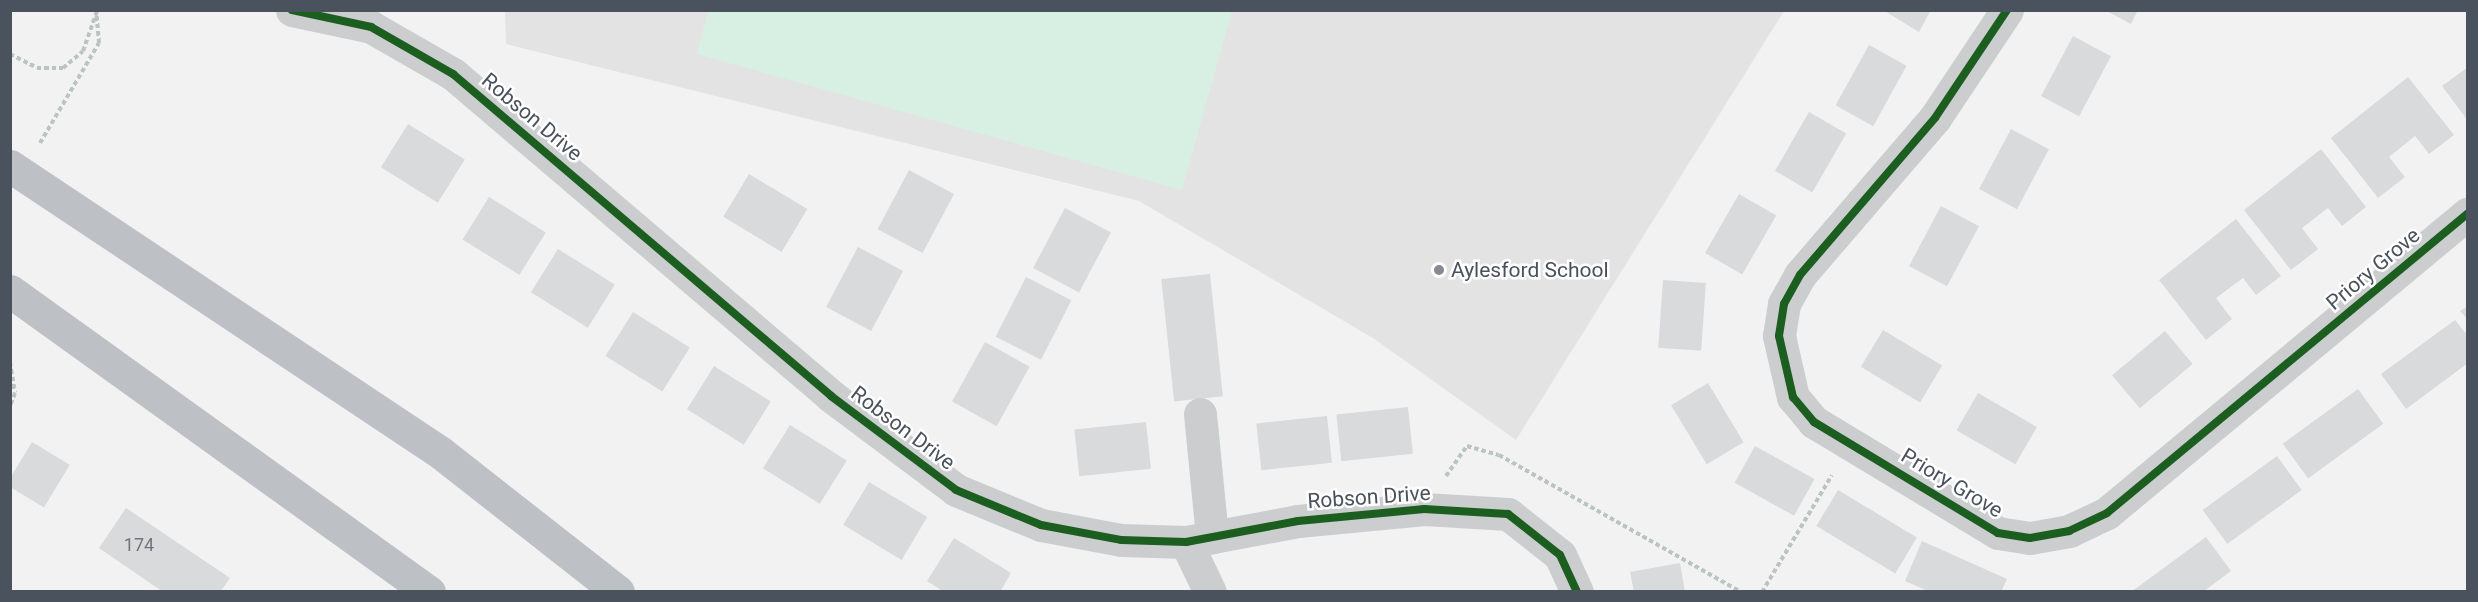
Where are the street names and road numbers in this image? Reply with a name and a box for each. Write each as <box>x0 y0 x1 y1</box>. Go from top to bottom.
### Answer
street label: Robson Drive <box>477 68 587 166</box>
street label: Priory Grove <box>2321 223 2425 315</box>
street label: Robson Drive <box>846 381 960 475</box>
street label: Priory Grove <box>1897 443 2007 523</box>
street label: Robson Drive <box>1307 480 1431 514</box>

